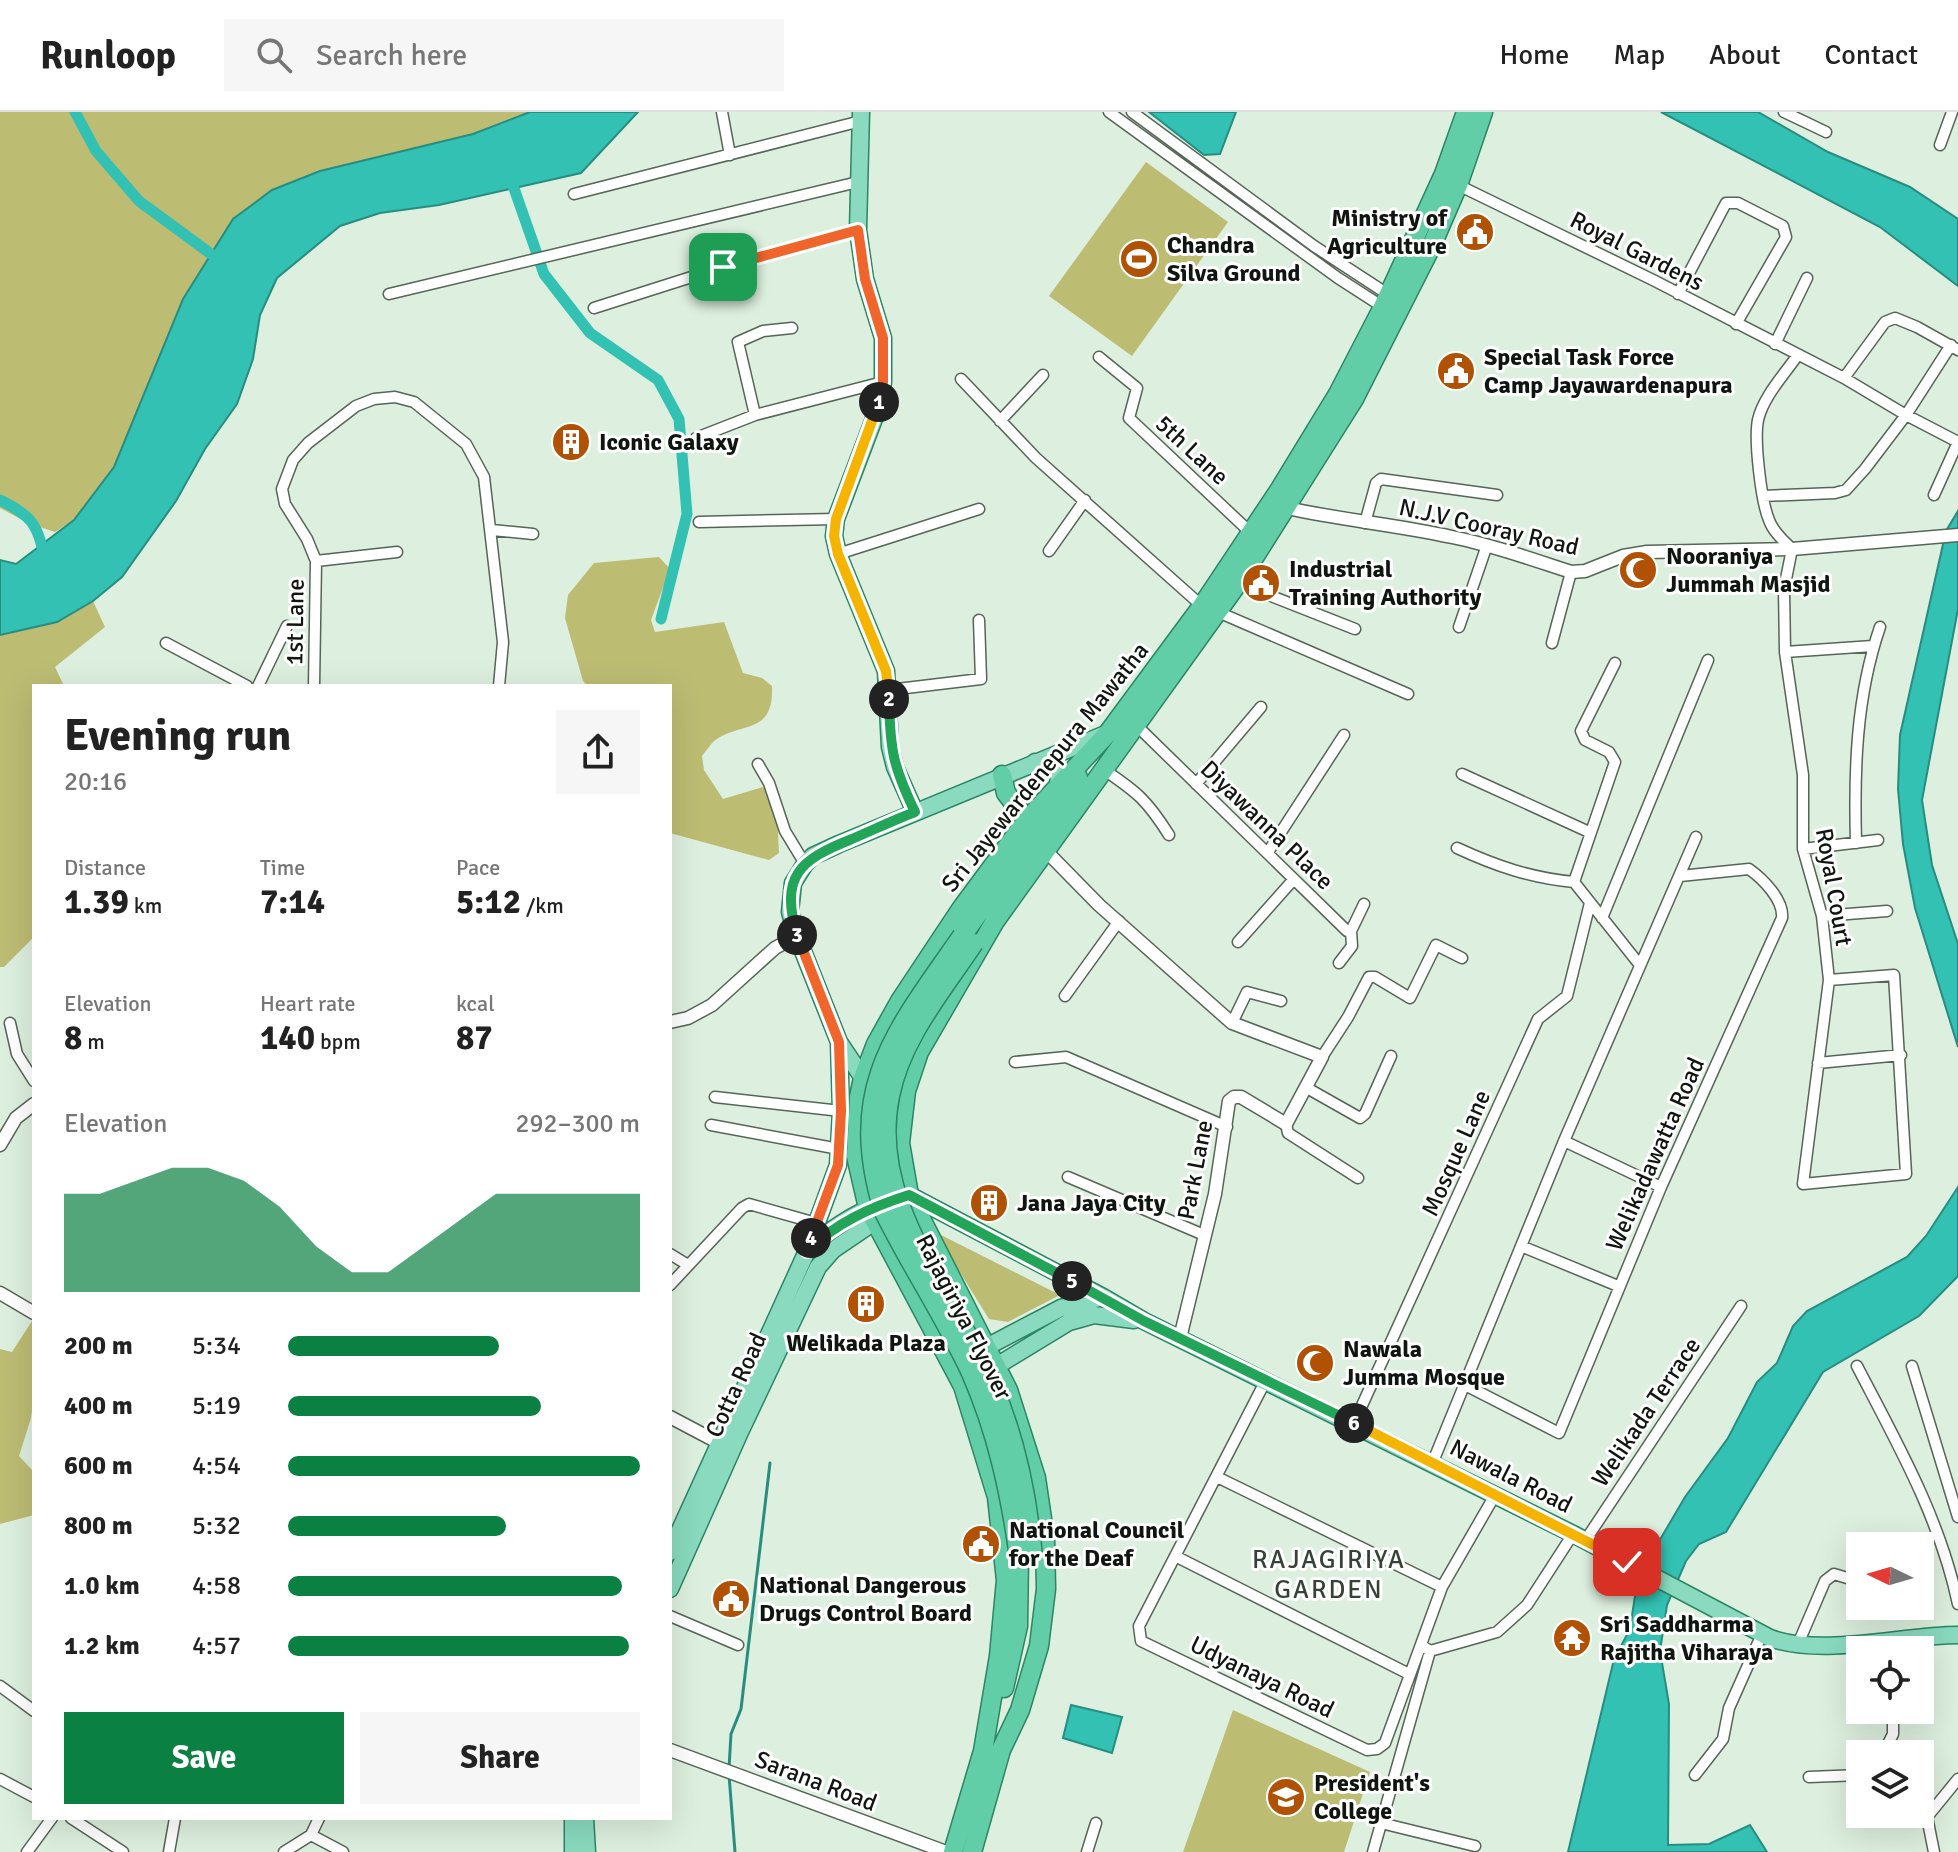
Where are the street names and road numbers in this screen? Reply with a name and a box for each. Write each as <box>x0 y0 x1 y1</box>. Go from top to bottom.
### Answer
street label: Royal Gardens <box>1565 204 1709 298</box>
street label: 5th Lane <box>1149 409 1235 491</box>
street label: N.J.V Cooray Road <box>1396 492 1582 562</box>
street label: 1st Lane <box>279 578 311 666</box>
street label: Sri Jayewardenepura Mawatha <box>935 636 1155 898</box>
street label: Diyawanna Place <box>1194 754 1340 896</box>
street label: Royal Court <box>1809 826 1859 948</box>
street label: Welikadawatta Road <box>1599 1053 1711 1255</box>
street label: Mosque Lane <box>1415 1085 1497 1221</box>
street label: Park Lane <box>1171 1118 1219 1222</box>
street label: Rajagiriya Flyover <box>909 1229 1019 1405</box>
street label: Cotta Road <box>699 1328 773 1442</box>
street label: Welikada Terrace <box>1585 1332 1707 1492</box>
street label: Nawala Road <box>1445 1432 1577 1520</box>
street label: Udyanaya Road <box>1185 1629 1339 1725</box>
street label: Sarana Road <box>751 1744 881 1818</box>

